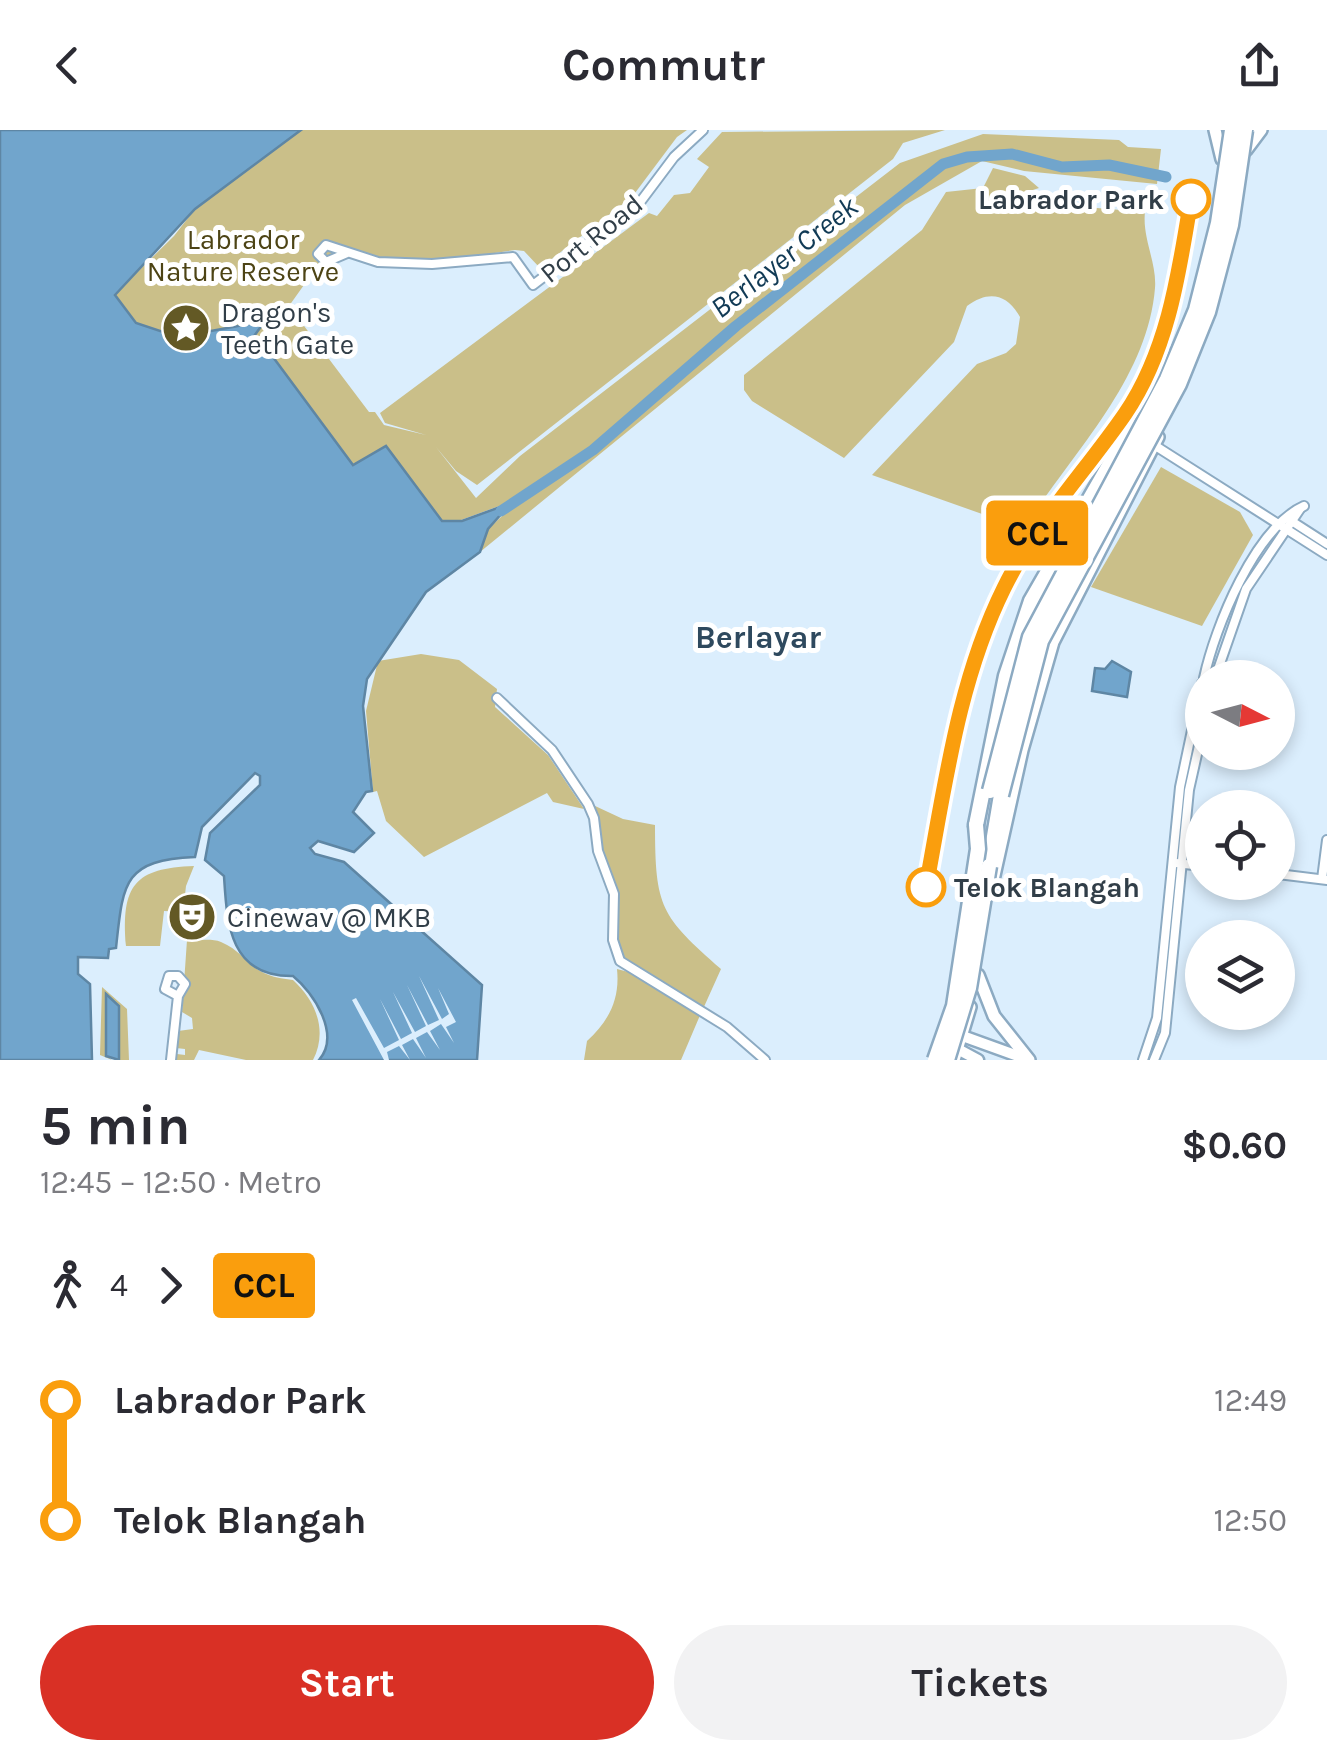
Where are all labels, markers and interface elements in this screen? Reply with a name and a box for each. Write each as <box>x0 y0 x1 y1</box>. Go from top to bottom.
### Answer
icon: back <box>40 38 95 93</box>
icon: share <box>1232 38 1287 93</box>
text: Commutr <box>562 39 765 91</box>
marker: Labrador Park <box>1172 180 1210 218</box>
place label: Labrador Park <box>978 183 1164 216</box>
street label: Port Road <box>533 187 649 290</box>
water label: Berlayer Creek <box>703 188 865 326</box>
park label: Labrador Nature Reserve <box>147 223 339 288</box>
place label: Dragon's Teeth Gate <box>221 296 354 361</box>
place icon: Dragon's Teeth Gate <box>160 302 212 354</box>
line badge: CCL <box>980 500 1094 566</box>
text: CCL <box>1006 513 1068 554</box>
district label: Berlayar <box>695 619 821 656</box>
north arrow <box>1185 660 1295 770</box>
map controls <box>1185 660 1295 1030</box>
button: locate <box>1185 790 1295 900</box>
marker: Telok Blangah <box>907 868 945 906</box>
place label: Telok Blangah <box>954 871 1140 904</box>
theatre icon: Cinewav @ MKB <box>166 891 218 943</box>
place label: Cinewav @ MKB <box>227 901 431 934</box>
button: layers <box>1185 920 1295 1030</box>
text: 5 min <box>40 1094 190 1158</box>
text: $0.60 <box>1182 1123 1287 1168</box>
text: 12:45 – 12:50 · Metro <box>40 1164 322 1201</box>
icon: walk <box>40 1258 95 1313</box>
icon: forward <box>143 1258 198 1313</box>
text: CCL <box>233 1265 295 1306</box>
text: 4 <box>110 1267 128 1304</box>
text: Labrador Park <box>114 1378 367 1423</box>
text: 12:49 <box>1214 1382 1287 1419</box>
text: Telok Blangah <box>114 1498 366 1543</box>
text: 12:50 <box>1213 1502 1287 1539</box>
button: Start <box>40 1625 654 1740</box>
button: Tickets <box>674 1625 1287 1740</box>

